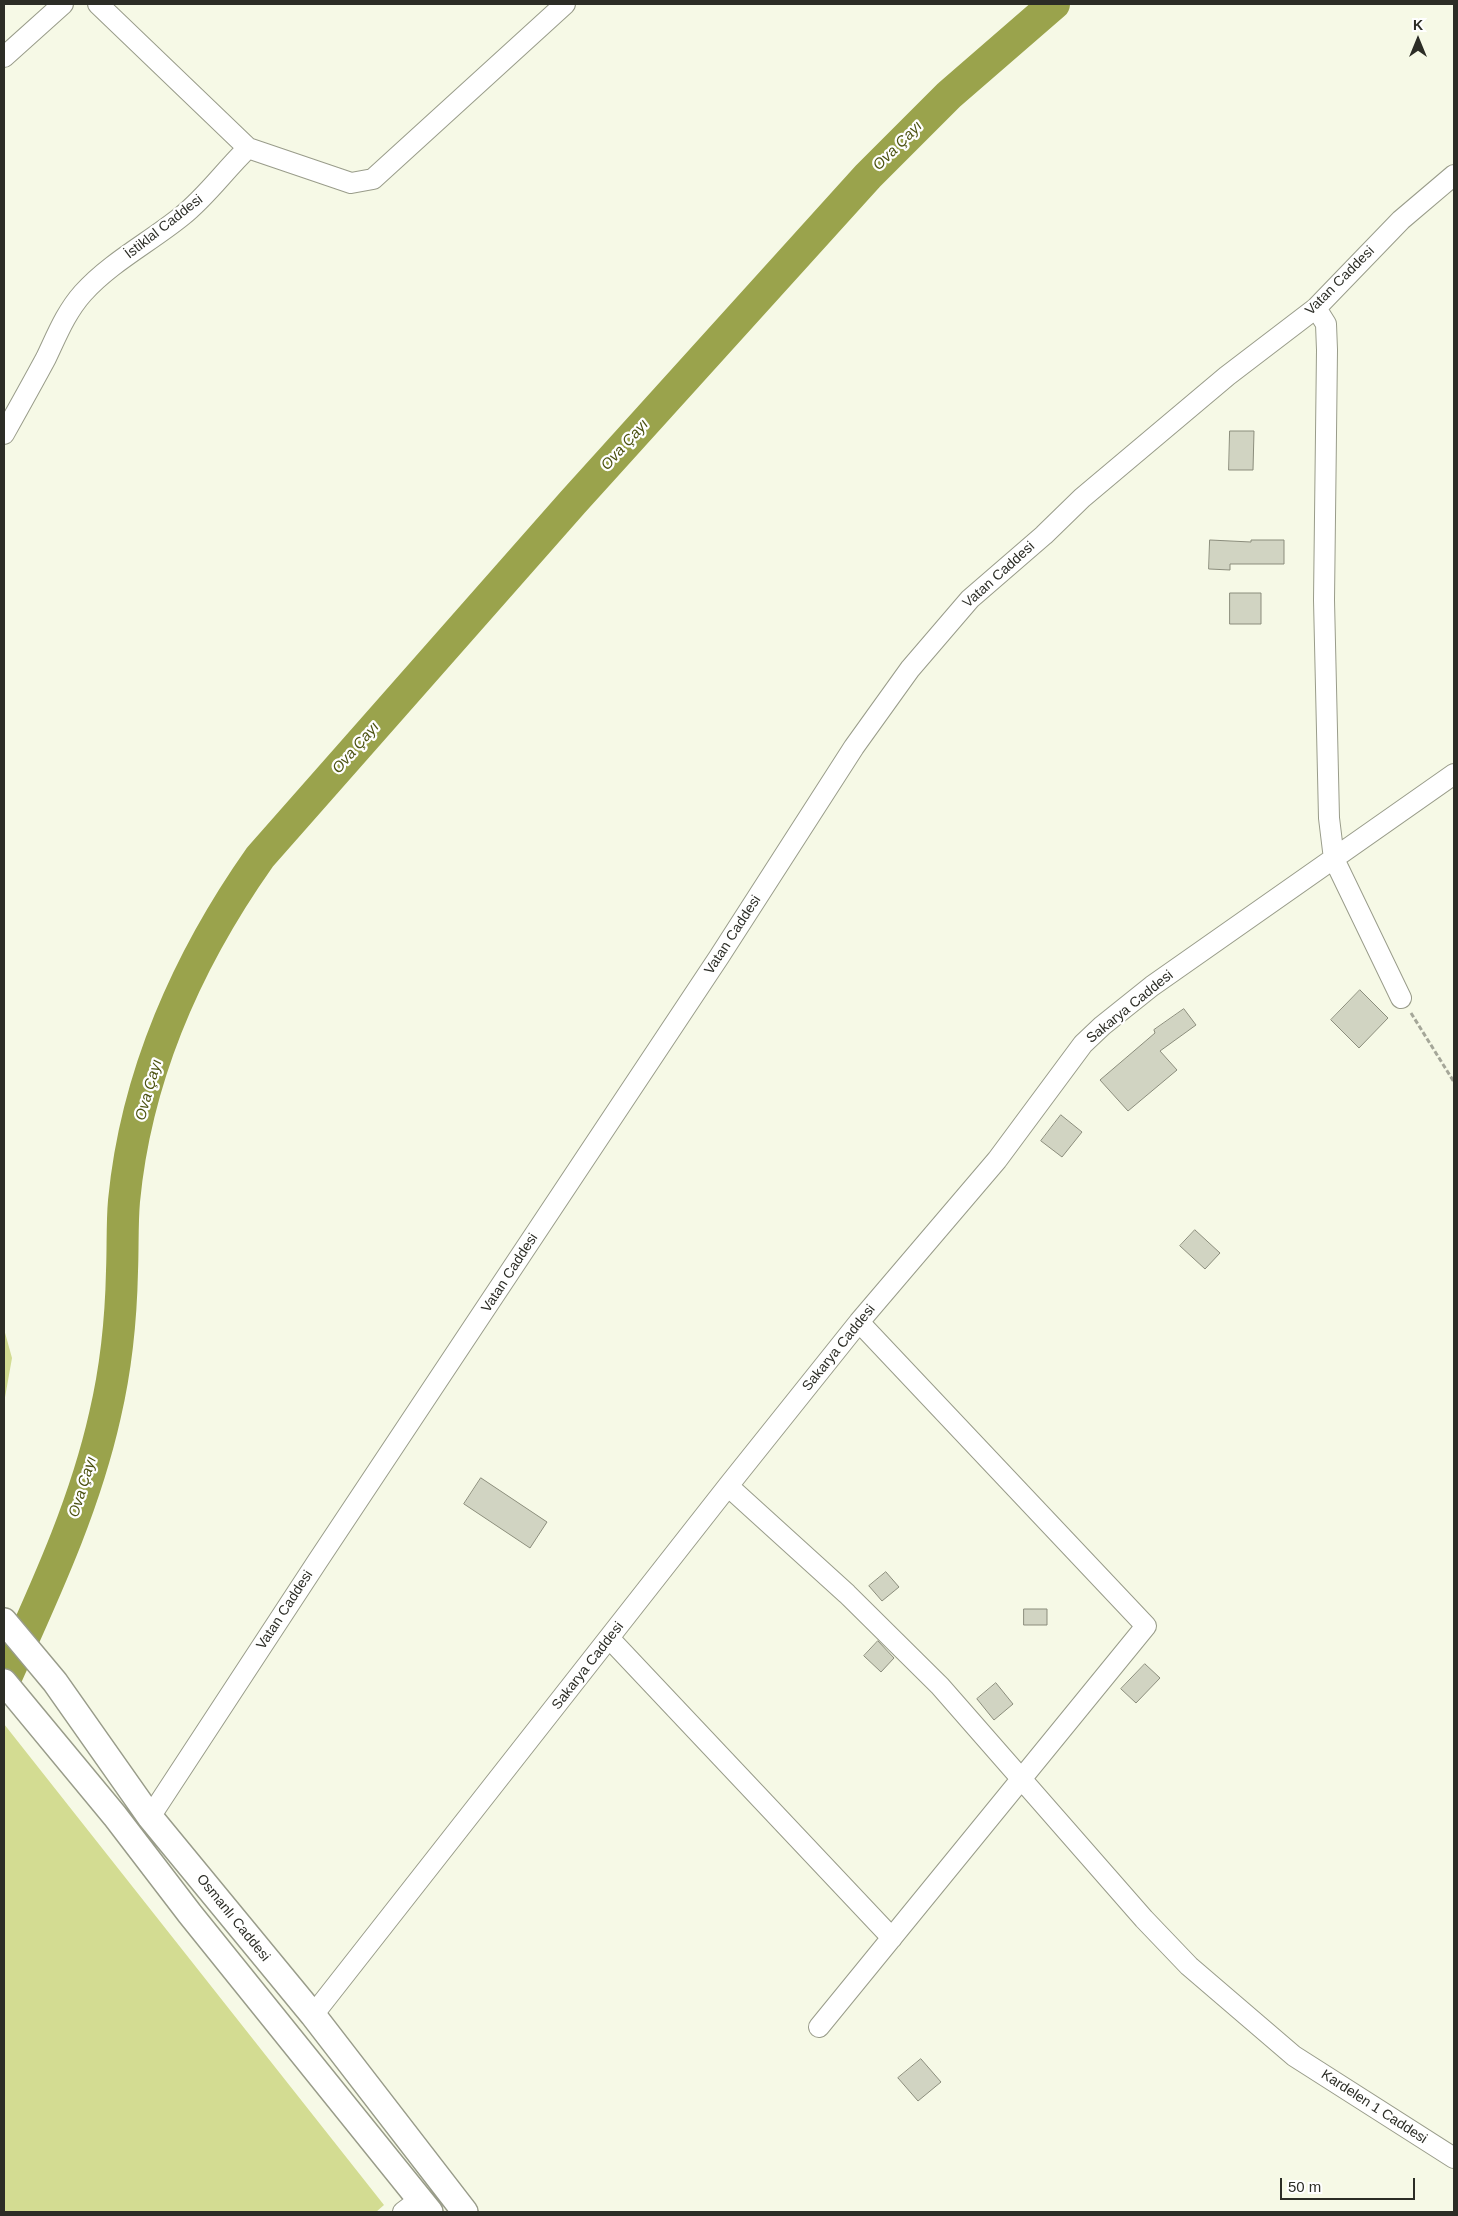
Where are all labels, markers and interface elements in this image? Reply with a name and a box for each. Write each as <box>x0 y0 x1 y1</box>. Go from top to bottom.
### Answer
north arrow <box>1393 15 1443 65</box>
text: K <box>1413 17 1423 33</box>
water label: Ova Çayı <box>870 118 926 174</box>
street label: İstiklal Caddesi <box>122 191 206 263</box>
street label: Vatan Caddesi <box>1302 243 1378 319</box>
water label: Ova Çayı <box>597 416 653 474</box>
street label: Vatan Caddesi <box>960 538 1038 612</box>
water label: Ova Çayı <box>329 719 383 777</box>
street label: Vatan Caddesi <box>701 892 765 978</box>
street label: Sakarya Caddesi <box>1083 967 1177 1047</box>
water label: Ova Çayı <box>132 1057 166 1123</box>
street label: Vatan Caddesi <box>478 1230 542 1316</box>
street label: Sakarya Caddesi <box>799 1301 879 1395</box>
water label: Ova Çayı <box>65 1454 101 1520</box>
street label: Vatan Caddesi <box>253 1567 317 1653</box>
street label: Sakarya Caddesi <box>549 1619 627 1713</box>
street label: Osmanlı Caddesi <box>193 1871 273 1965</box>
street label: Kardelen 1 Caddesi <box>1318 2066 1430 2148</box>
scale bar <box>1283 2168 1418 2200</box>
text: 50 m <box>1288 2178 1321 2195</box>

